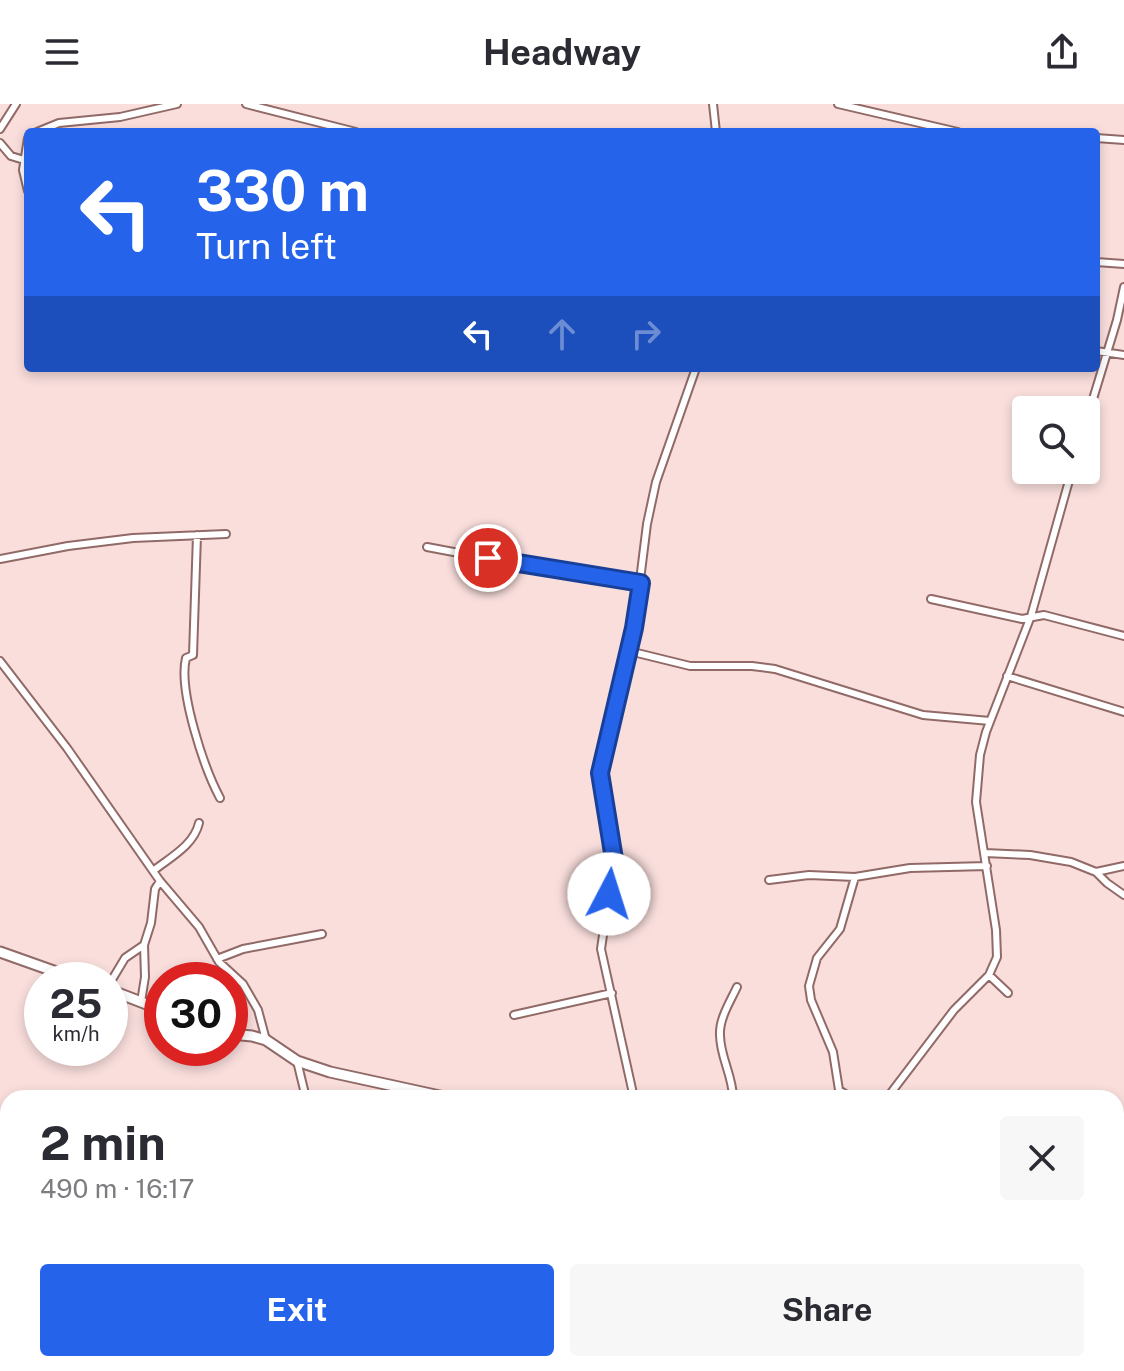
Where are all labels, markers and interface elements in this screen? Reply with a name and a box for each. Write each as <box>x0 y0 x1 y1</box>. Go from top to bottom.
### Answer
icon: menu <box>40 30 84 74</box>
icon: share <box>1040 30 1084 74</box>
text: Headway <box>483 31 641 73</box>
text: 330 m <box>196 158 369 224</box>
icon: left <box>64 160 168 264</box>
text: Turn left <box>196 225 337 267</box>
icon: left <box>456 312 500 356</box>
icon: ahead <box>540 312 584 356</box>
icon: right <box>624 312 668 356</box>
map controls <box>1012 396 1100 484</box>
button: search <box>1012 396 1100 484</box>
pin <box>454 524 522 592</box>
icon: arrive <box>466 536 510 580</box>
position arrow <box>567 852 651 936</box>
speed limit sign: 30 <box>144 962 248 1066</box>
text: 25 <box>50 980 102 1027</box>
text: km/h <box>52 1022 100 1046</box>
text: 2 min <box>40 1114 166 1171</box>
button: close <box>1000 1116 1084 1200</box>
text: 490 m · 16:17 <box>40 1173 194 1204</box>
button: Exit <box>40 1264 554 1356</box>
button: Share <box>570 1264 1084 1356</box>

